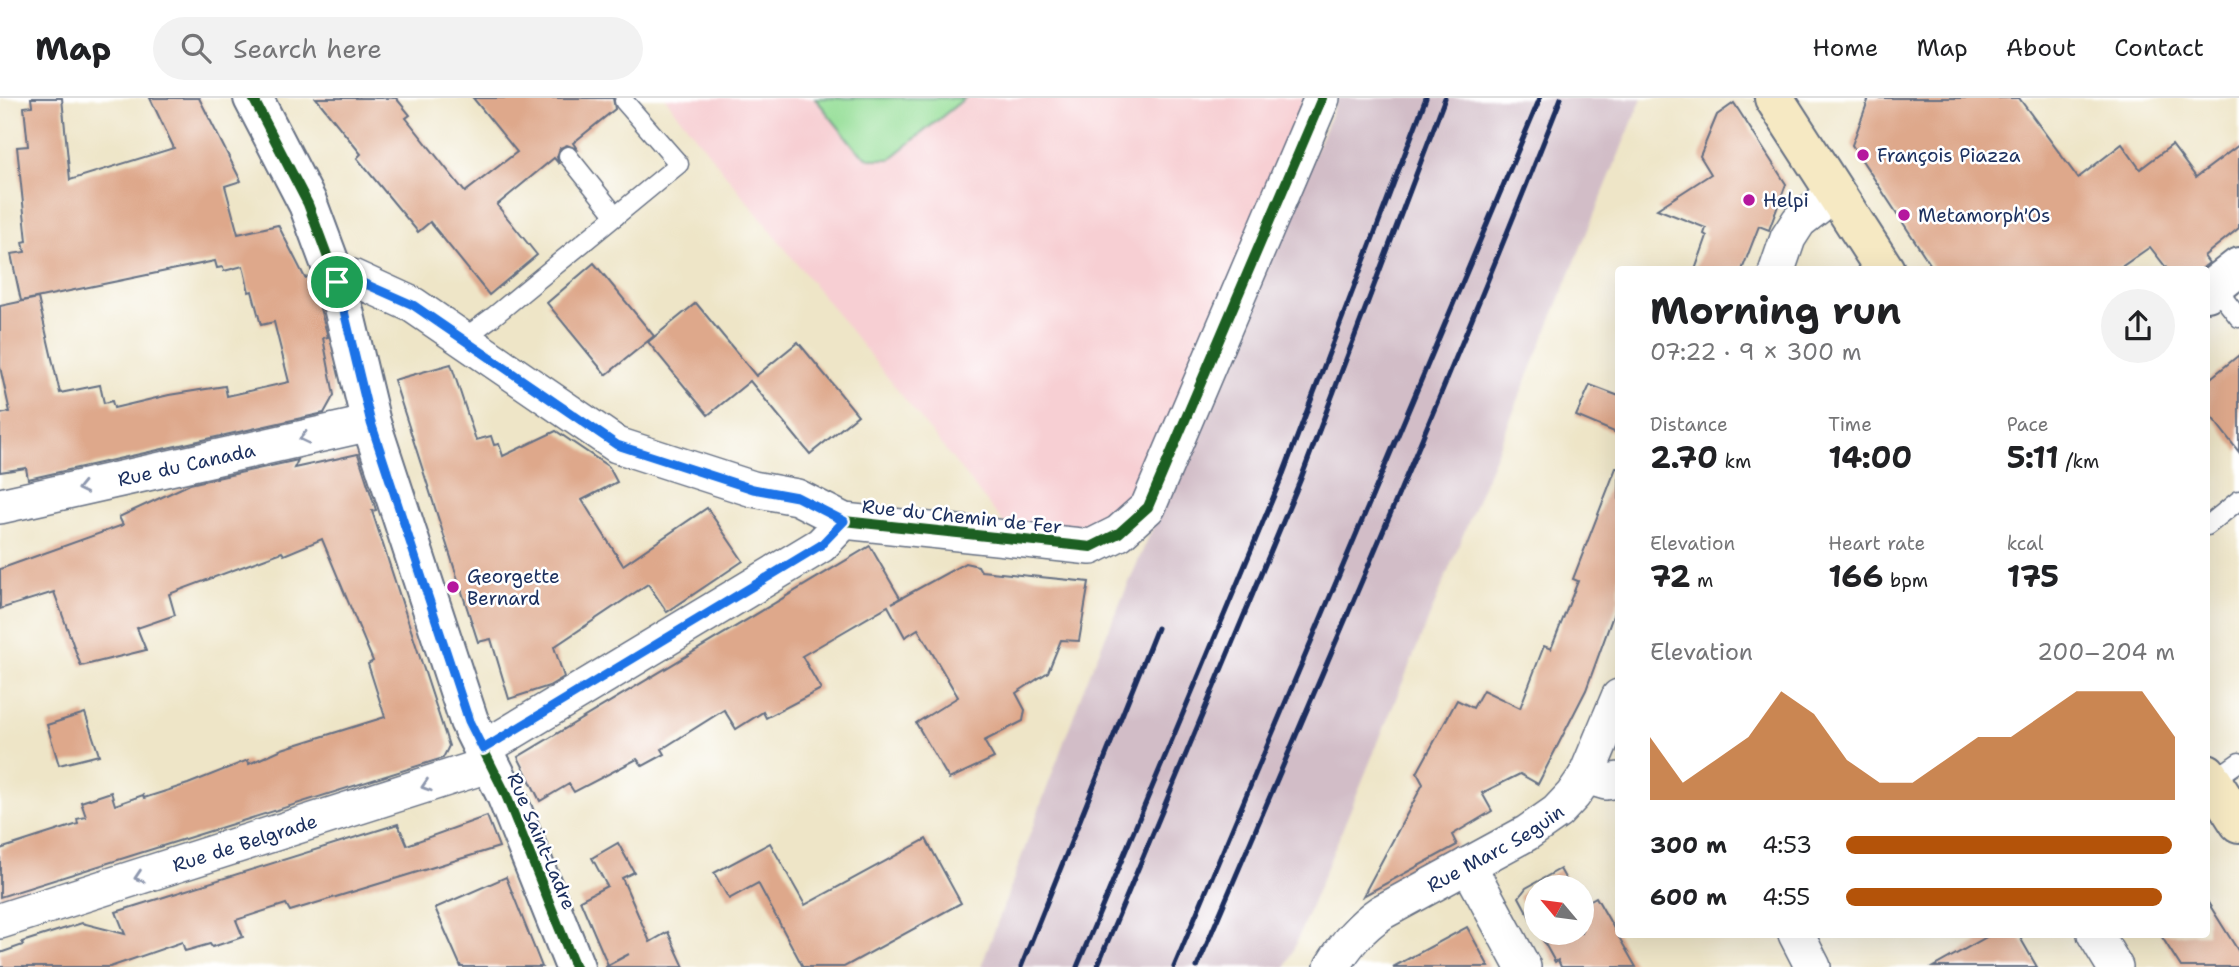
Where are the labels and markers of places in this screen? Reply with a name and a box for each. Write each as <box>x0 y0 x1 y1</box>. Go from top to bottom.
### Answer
place label: François Piazza <box>1877 143 2021 168</box>
marker: François Piazza <box>1855 147 1871 163</box>
place label: Helpi <box>1763 188 1809 213</box>
marker: Helpi <box>1741 192 1757 208</box>
place label: Metamorph'Os <box>1918 203 2051 228</box>
marker: Metamorph'Os <box>1896 207 1912 223</box>
pin <box>307 252 367 312</box>
place label: Georgette Bernard <box>467 564 560 611</box>
marker: Georgette Bernard <box>445 579 461 595</box>

